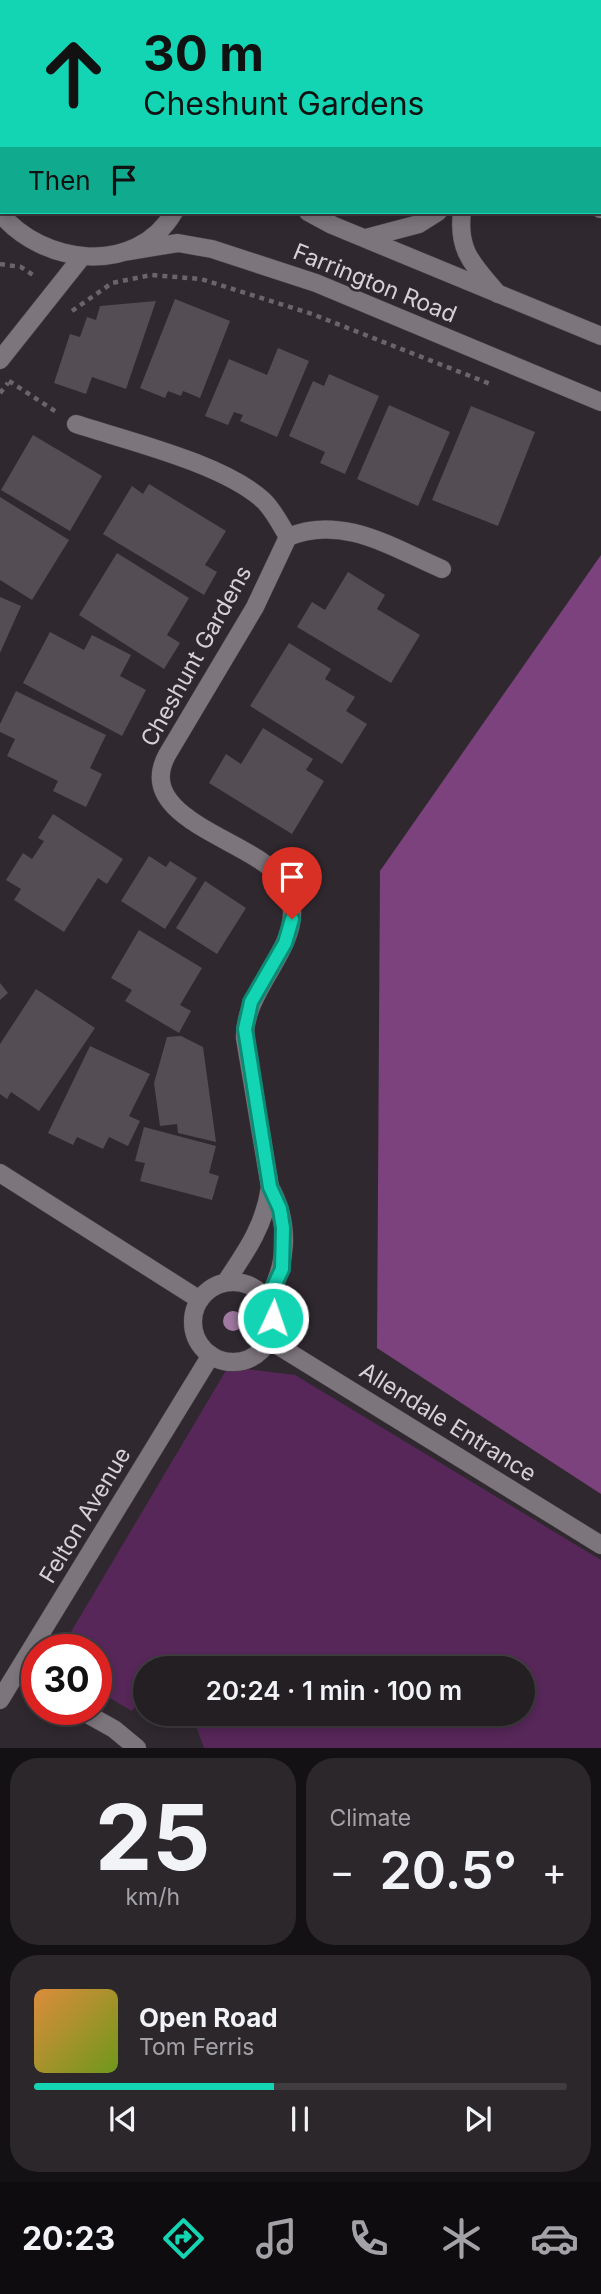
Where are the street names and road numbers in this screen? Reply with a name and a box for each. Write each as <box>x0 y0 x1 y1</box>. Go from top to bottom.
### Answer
street label: Farrington Road <box>289 237 461 329</box>
street label: Cheshunt Gardens <box>135 561 257 751</box>
street label: Allendale Entrance <box>354 1356 542 1488</box>
street label: Felton Avenue <box>33 1442 137 1588</box>

